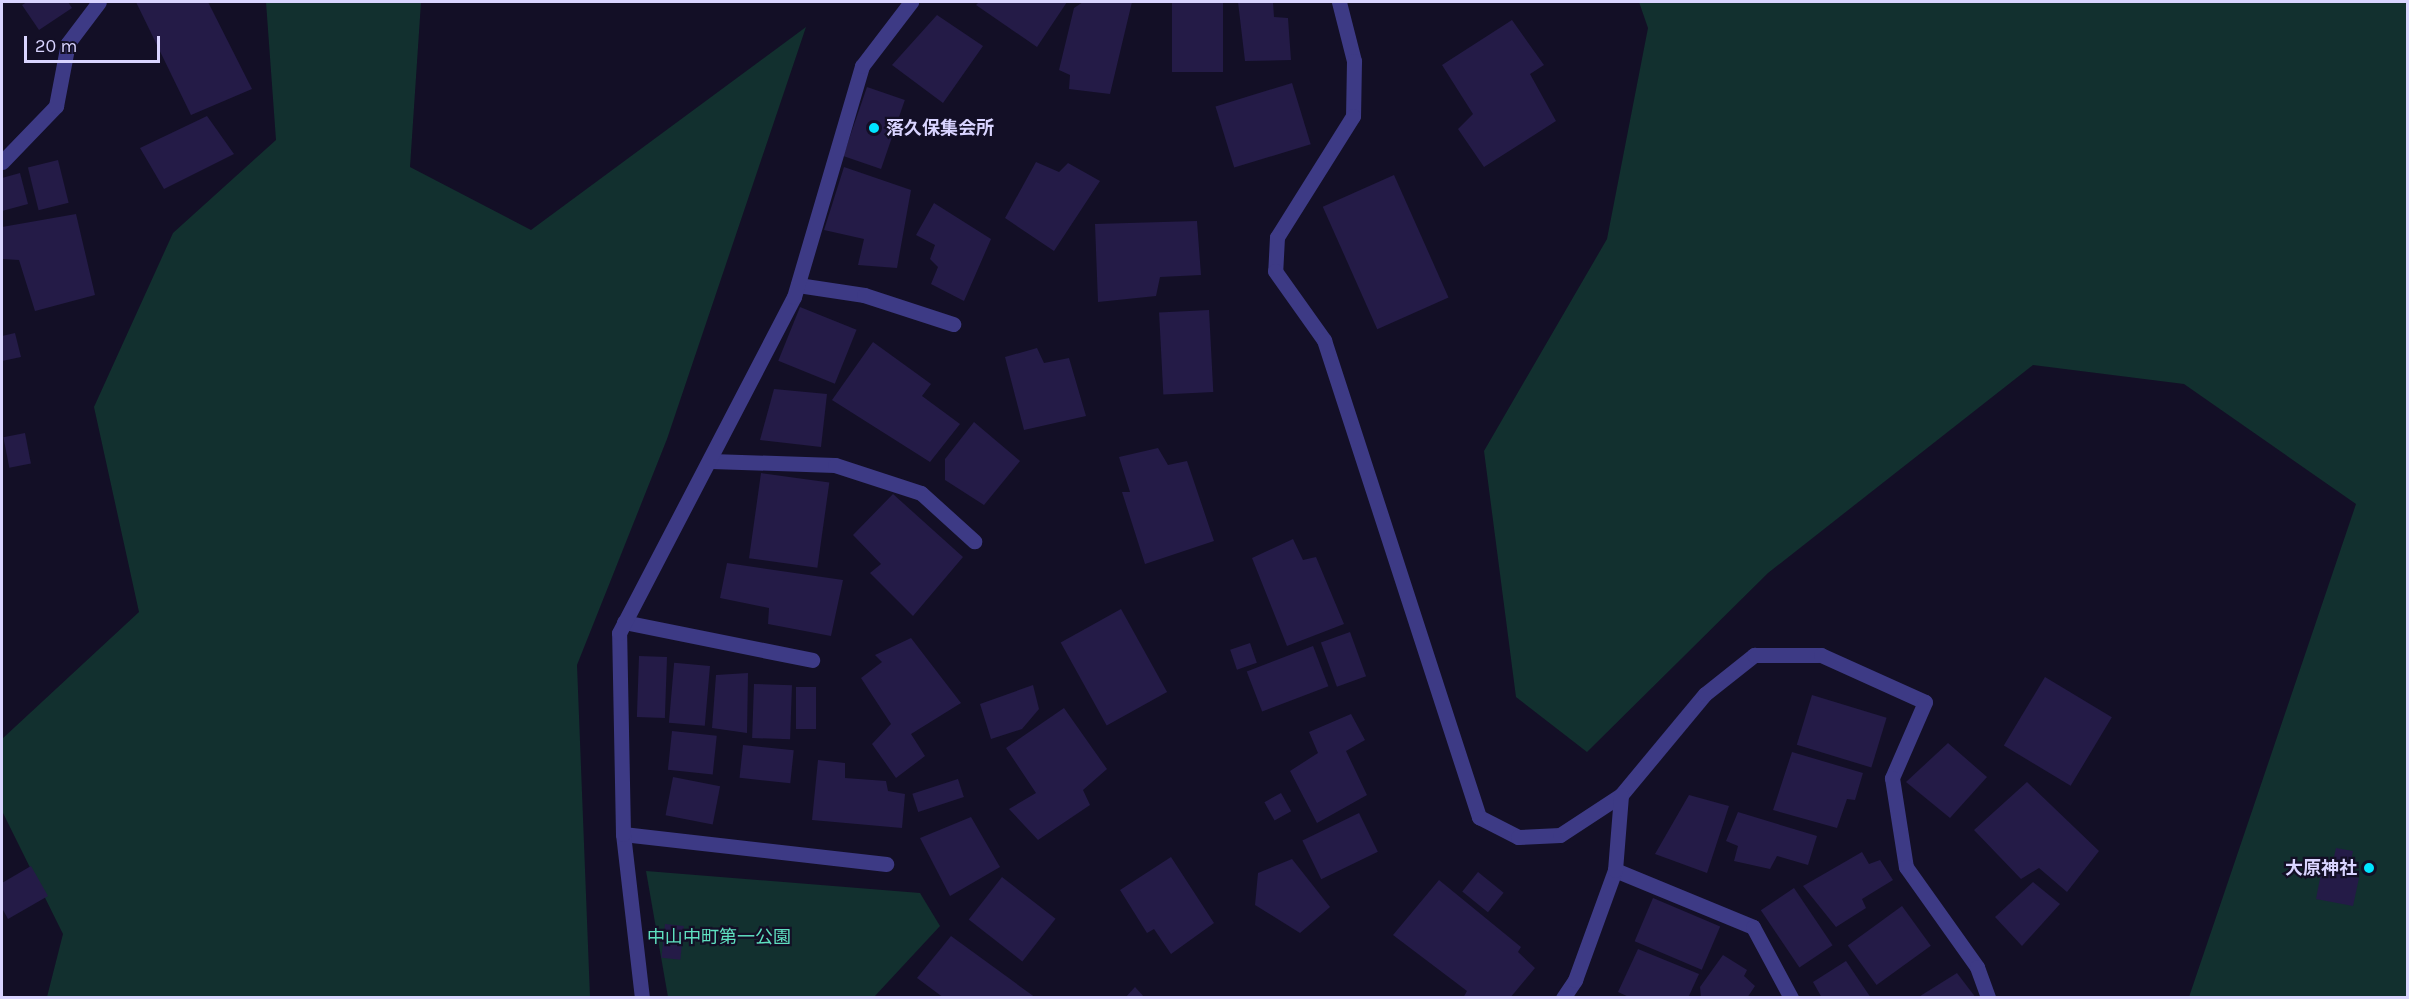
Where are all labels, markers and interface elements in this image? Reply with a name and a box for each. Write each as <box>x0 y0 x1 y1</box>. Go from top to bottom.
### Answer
scale bar <box>27 24 164 62</box>
text: 20 m <box>35 35 77 57</box>
place label: 落久保集会所 <box>886 117 994 139</box>
marker: 落久保集会所 <box>867 121 881 135</box>
place label: 大原神社 <box>2285 857 2357 879</box>
marker: 大原神社 <box>2362 861 2376 875</box>
park label: 中山中町第一公園 <box>647 926 791 948</box>

